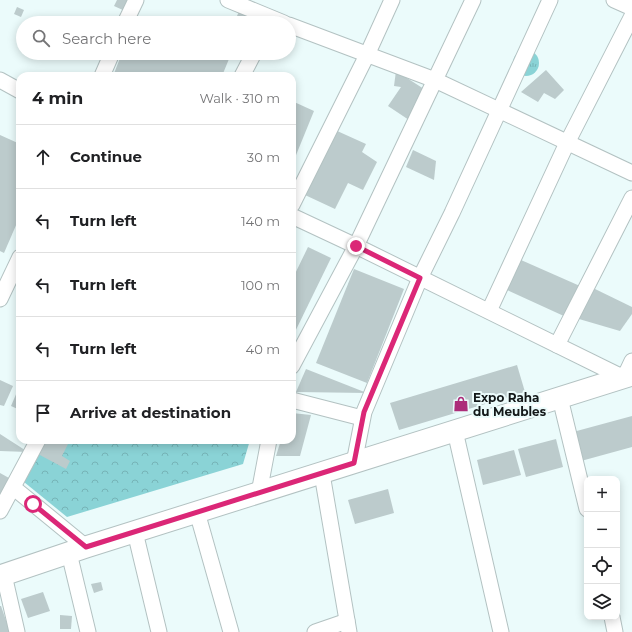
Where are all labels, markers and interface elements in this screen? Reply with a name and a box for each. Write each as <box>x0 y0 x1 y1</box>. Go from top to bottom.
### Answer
search box <box>16 16 296 60</box>
icon: search <box>30 27 52 49</box>
text: Search here <box>62 29 151 48</box>
text: 4 min <box>32 88 83 108</box>
text: Walk · 310 m <box>199 90 280 106</box>
icon: ahead <box>32 146 54 168</box>
text: Continue <box>70 147 142 166</box>
text: 30 m <box>247 149 280 165</box>
icon: left <box>32 210 54 232</box>
text: Turn left <box>70 211 137 230</box>
text: 140 m <box>241 213 280 229</box>
route end <box>347 237 365 255</box>
icon: left <box>32 274 54 296</box>
text: Turn left <box>70 275 137 294</box>
text: 100 m <box>241 277 280 293</box>
icon: left <box>32 338 54 360</box>
text: Turn left <box>70 339 137 358</box>
text: 40 m <box>246 341 280 357</box>
place label: Expo Raha du Meubles <box>473 390 547 419</box>
shop icon: Expo Raha du Meubles <box>452 395 470 413</box>
icon: arrive <box>32 402 54 424</box>
text: Arrive at destination <box>70 403 231 422</box>
map controls <box>584 476 620 620</box>
button: + <box>584 476 620 512</box>
route start <box>24 495 42 513</box>
button: − <box>584 512 620 548</box>
button: locate <box>584 548 620 584</box>
button: layers <box>584 584 620 620</box>

